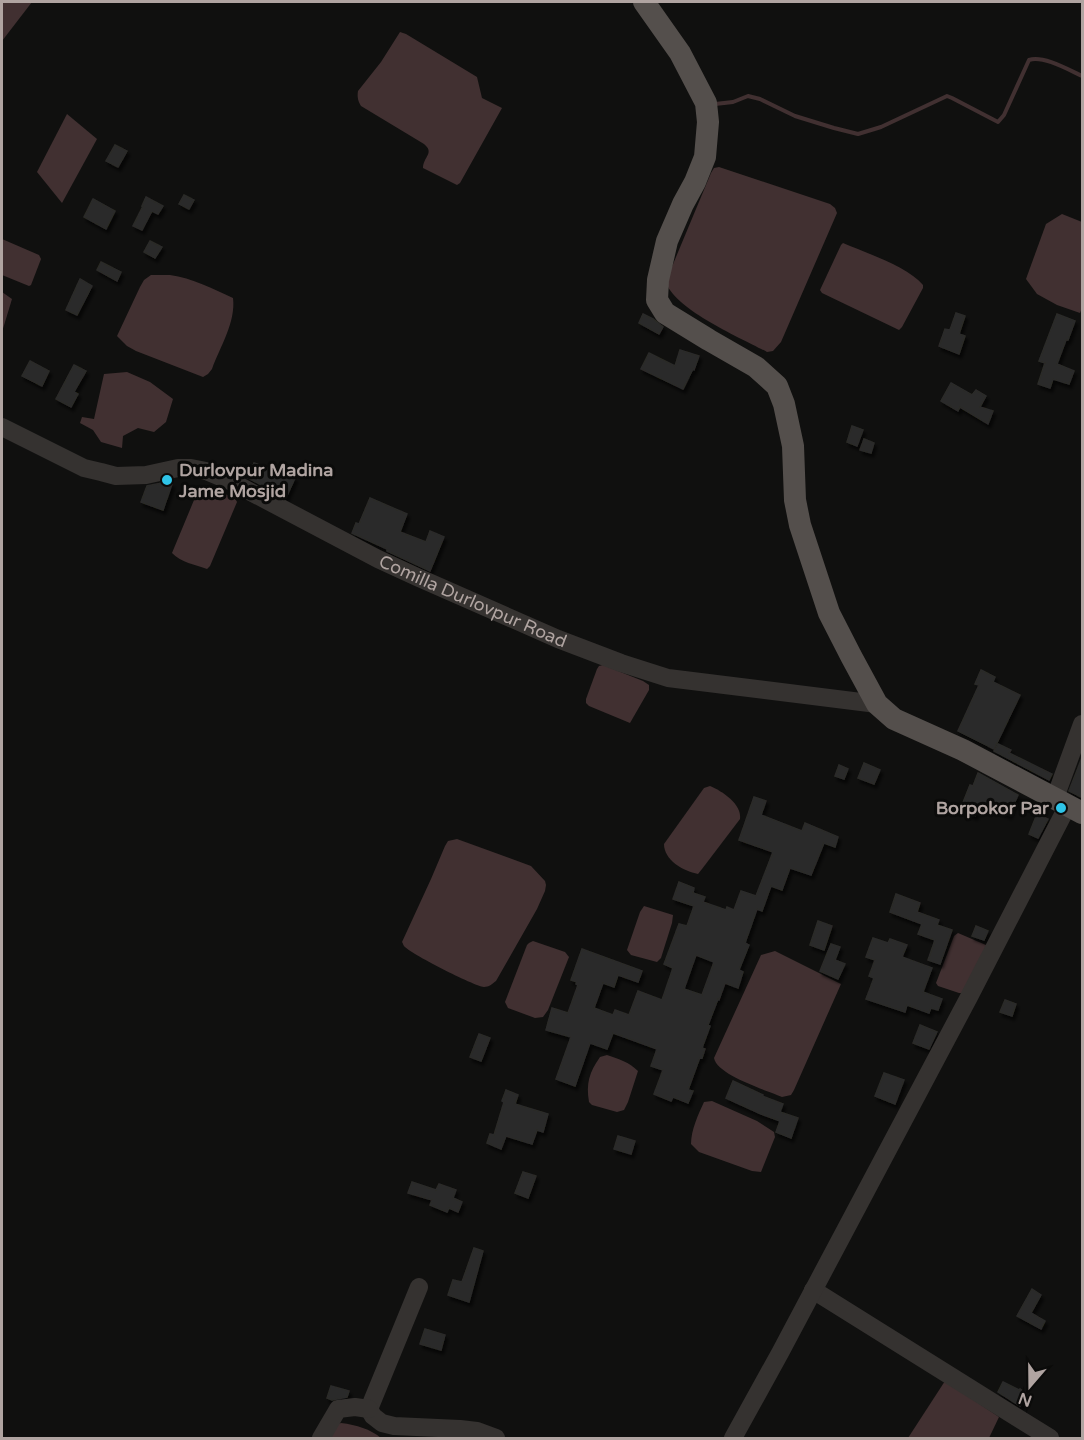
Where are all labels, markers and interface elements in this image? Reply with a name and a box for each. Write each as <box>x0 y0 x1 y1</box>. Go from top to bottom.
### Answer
place label: Durlovpur Madina Jame Mosjid <box>178 459 333 502</box>
marker: Durlovpur Madina Jame Mosjid <box>160 473 174 487</box>
street label: Comilla Durlovpur Road <box>376 550 570 652</box>
place label: Borpokor Par <box>936 797 1050 819</box>
marker: Borpokor Par <box>1054 801 1068 815</box>
north arrow <box>1000 1356 1060 1416</box>
text: N <box>1016 1388 1035 1411</box>

